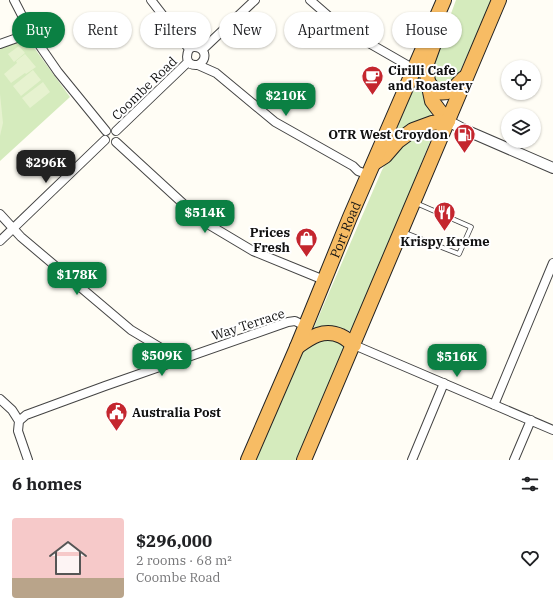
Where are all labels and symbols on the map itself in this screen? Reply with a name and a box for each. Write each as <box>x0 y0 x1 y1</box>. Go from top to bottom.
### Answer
street label: Coombe Road <box>108 53 181 124</box>
place label: Cirilli Cafe and Roastery <box>388 62 473 94</box>
cafe icon: Cirilli Cafe and Roastery <box>359 64 385 97</box>
pin: $210K <box>258 83 314 117</box>
fuel station icon: OTR West Croydon <box>451 121 477 154</box>
place label: OTR West Croydon <box>328 126 448 143</box>
pin: $296K <box>18 150 74 184</box>
street label: Port Road <box>326 199 365 261</box>
pin: $514K <box>177 200 233 234</box>
restaurant icon: Krispy Kreme <box>432 200 458 233</box>
place label: Prices Fresh <box>250 224 291 256</box>
shop icon: Prices Fresh <box>293 226 319 259</box>
place label: Krispy Kreme <box>400 233 490 250</box>
pin: $178K <box>49 262 105 296</box>
street label: Way Terrace <box>209 305 287 344</box>
pin: $509K <box>134 343 190 377</box>
pin: $516K <box>429 344 485 378</box>
public building icon: Australia Post <box>103 399 129 432</box>
place label: Australia Post <box>132 404 221 421</box>

